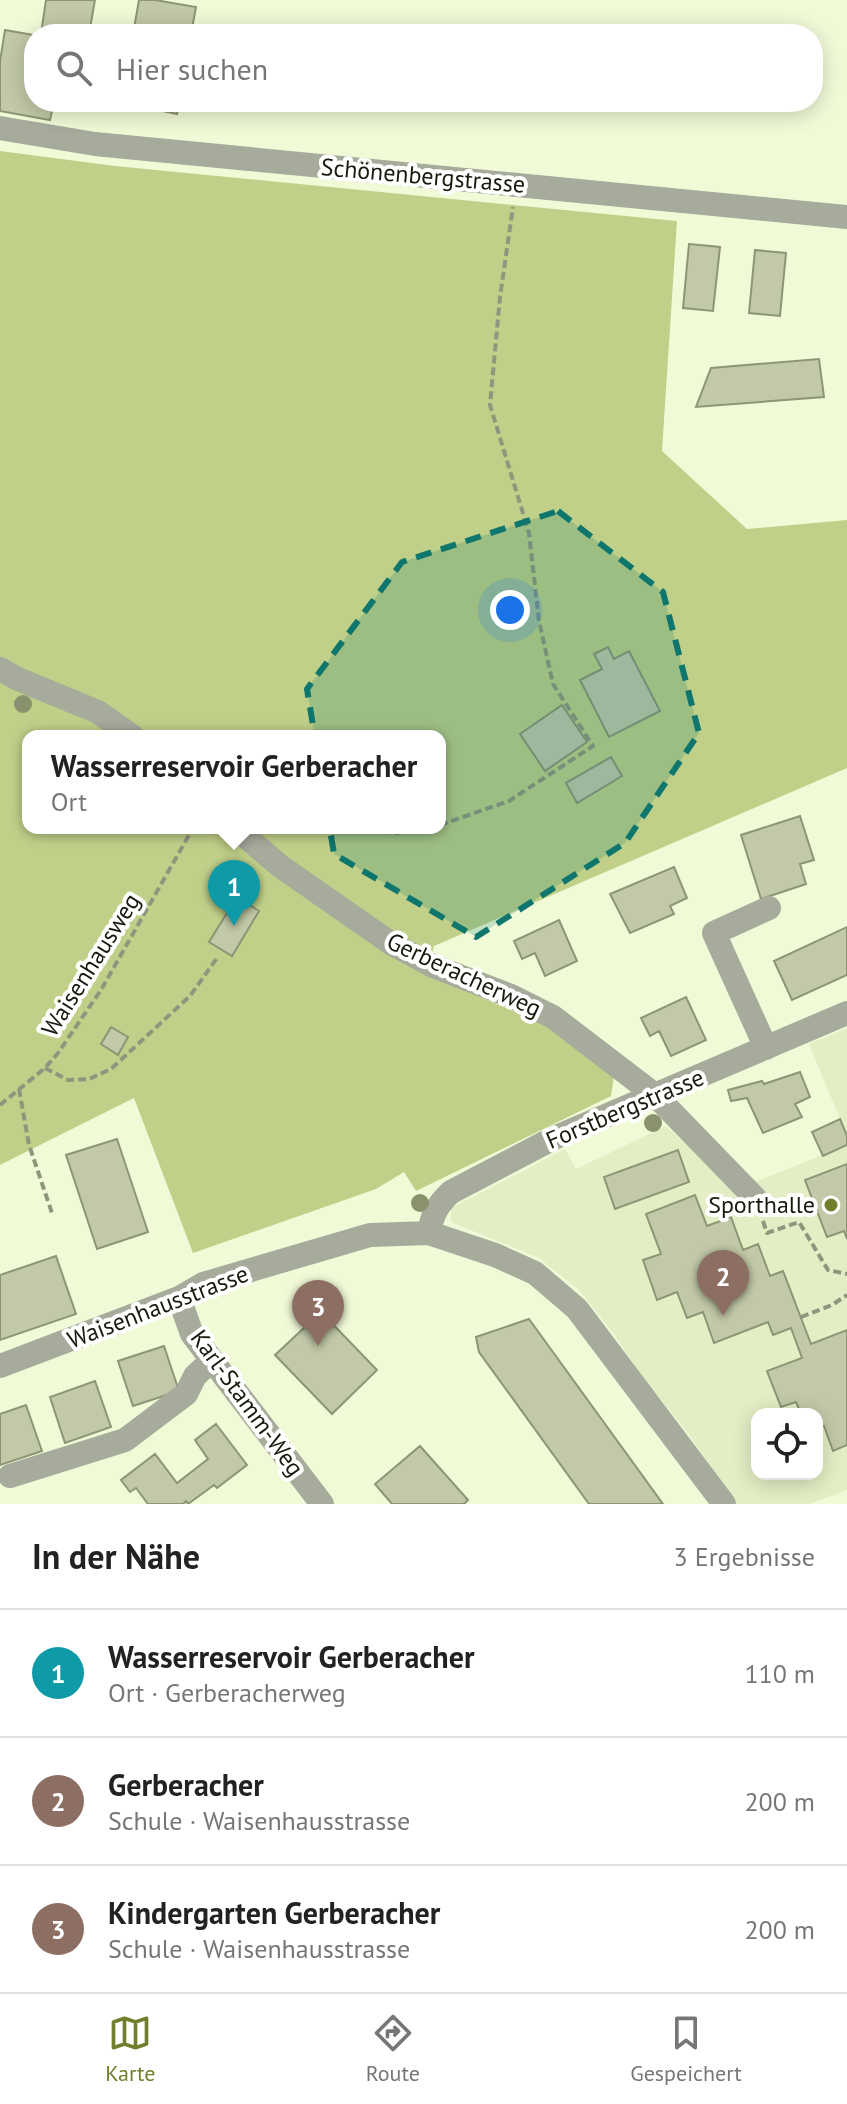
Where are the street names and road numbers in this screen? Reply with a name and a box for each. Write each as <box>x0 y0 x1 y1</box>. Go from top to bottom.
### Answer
street label: Schönenbergstrasse <box>320 151 526 200</box>
street label: Waisenhausweg <box>34 887 147 1042</box>
street label: Gerberacherweg <box>382 925 546 1024</box>
street label: Forstbergstrasse <box>541 1061 708 1156</box>
street label: Waisenhausstrasse <box>63 1258 253 1355</box>
street label: Karl-Stamm-Weg <box>184 1323 311 1482</box>

